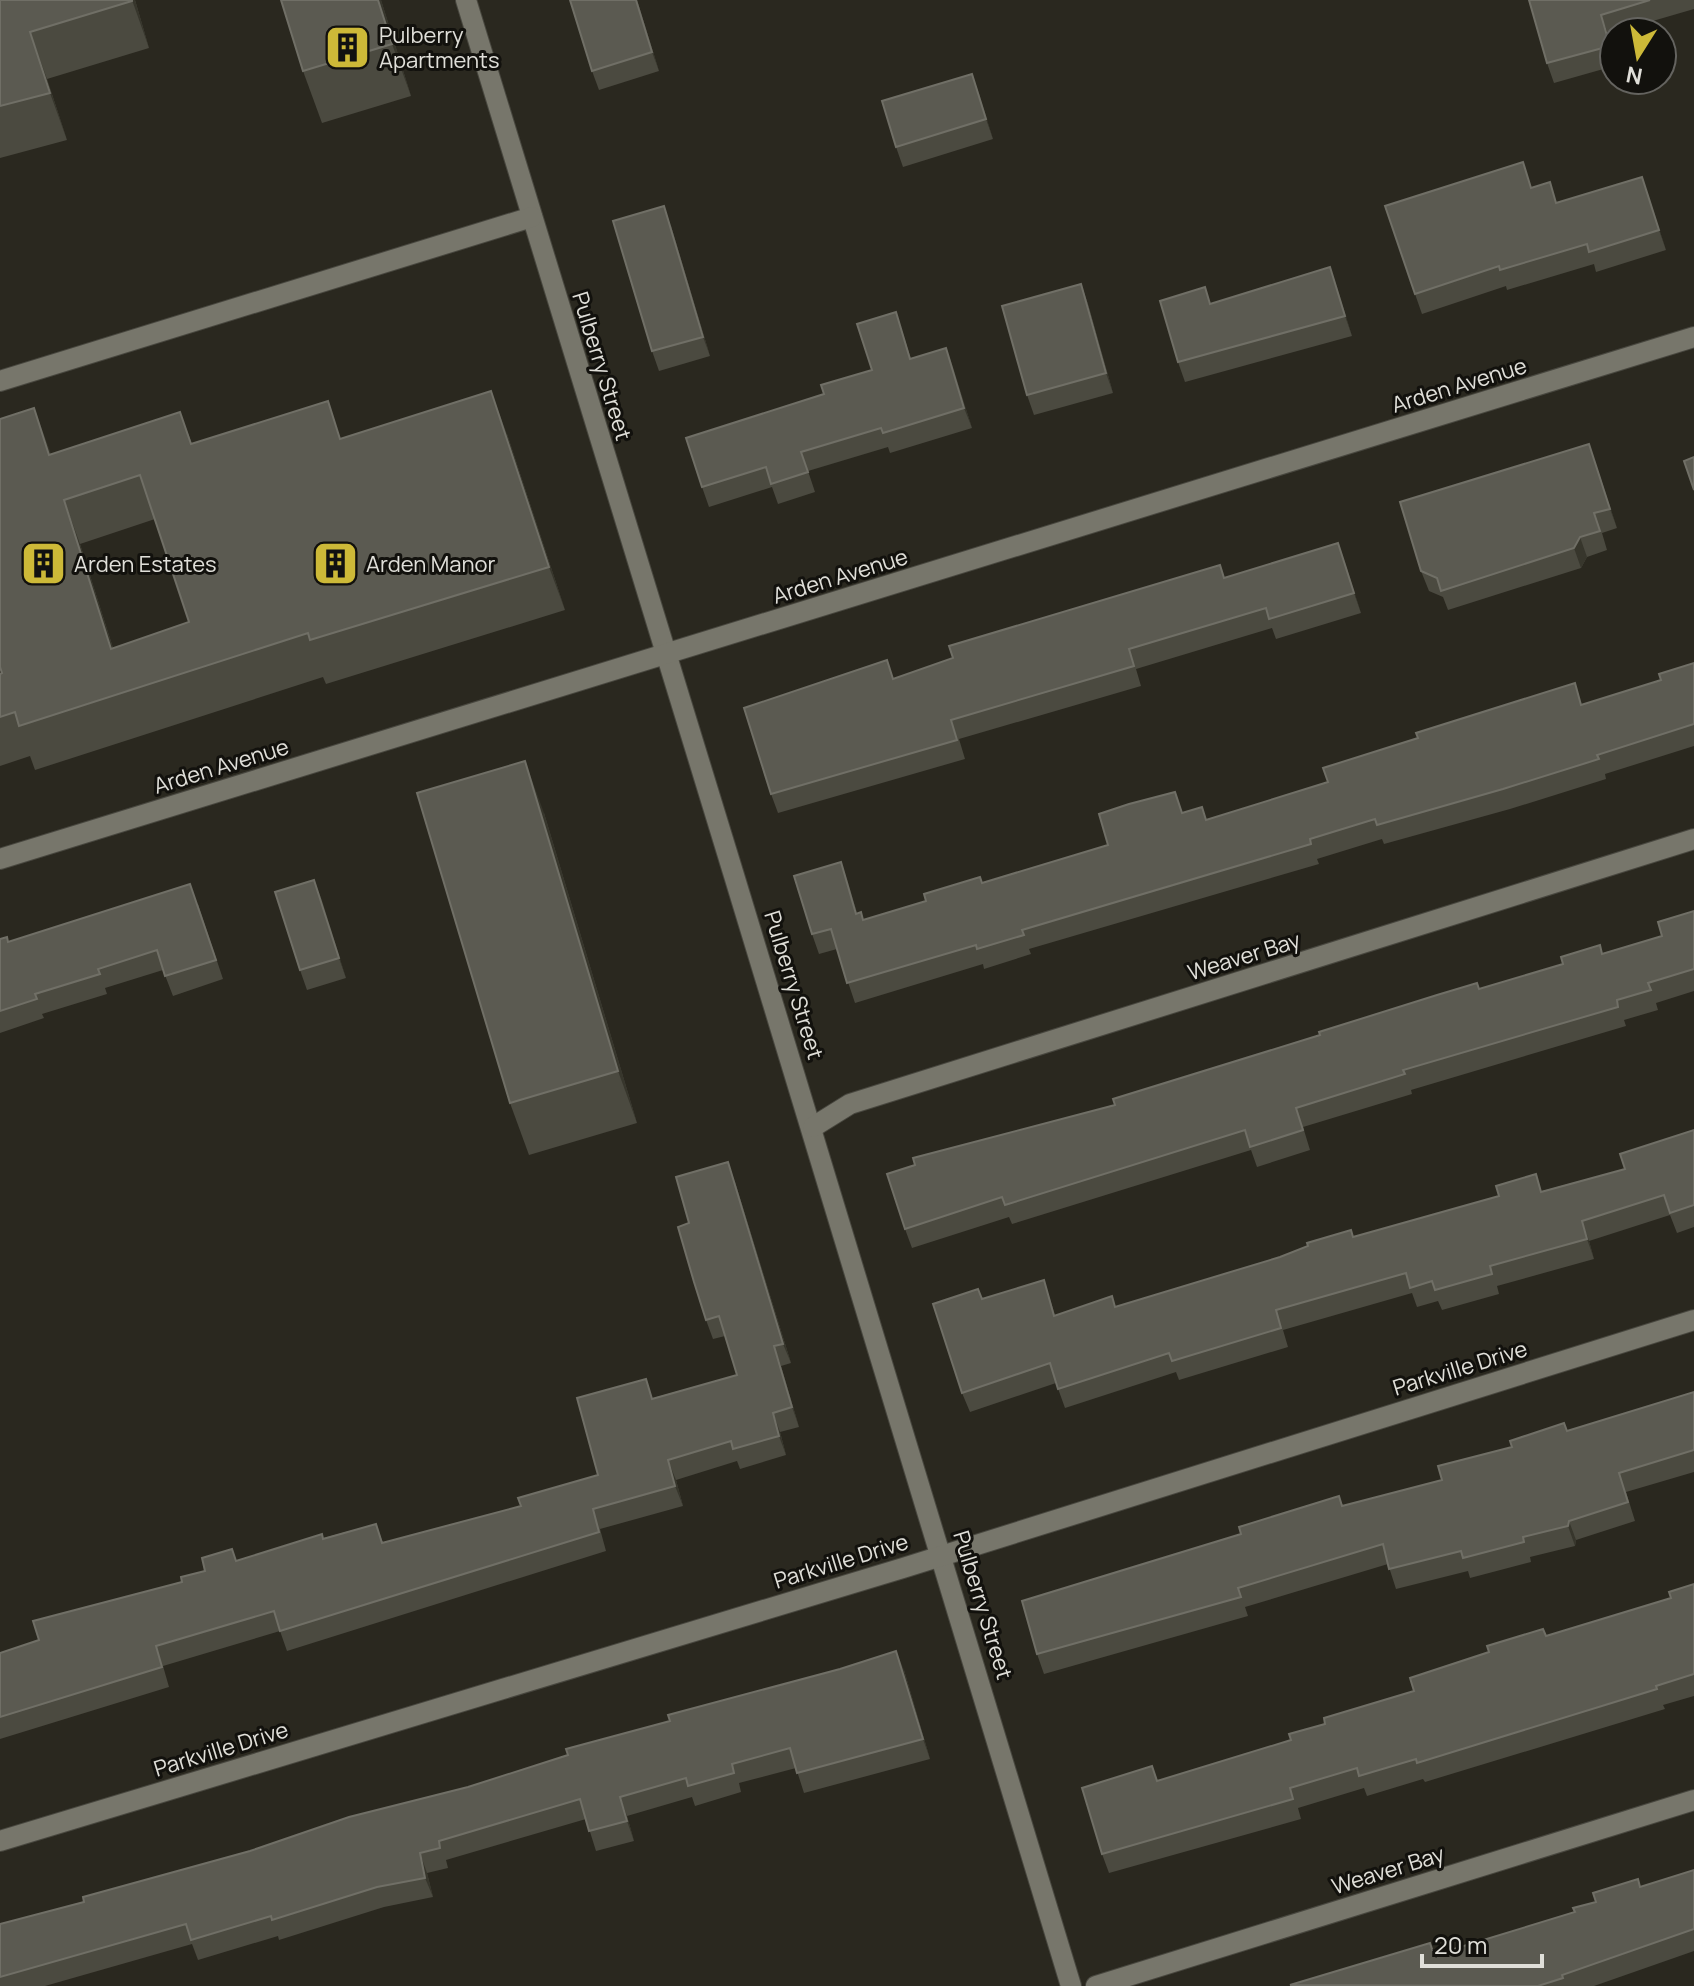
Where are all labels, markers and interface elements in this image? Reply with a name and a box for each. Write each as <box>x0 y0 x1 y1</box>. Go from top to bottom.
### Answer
north arrow <box>1598 16 1678 96</box>
place label: Pulberry Apartments <box>379 20 499 75</box>
building icon: Pulberry Apartments <box>324 24 372 72</box>
text: N <box>1624 59 1645 92</box>
street label: Pulberry Street <box>565 288 639 444</box>
street label: Arden Avenue <box>1388 350 1530 420</box>
building icon: Arden Estates <box>19 540 67 588</box>
building icon: Arden Manor <box>311 540 359 588</box>
street label: Arden Avenue <box>769 541 911 611</box>
place label: Arden Estates <box>74 549 217 579</box>
place label: Arden Manor <box>366 549 495 579</box>
street label: Arden Avenue <box>150 731 292 801</box>
street label: Pulberry Street <box>757 907 831 1063</box>
street label: Weaver Bay <box>1184 925 1304 987</box>
street label: Parkville Drive <box>1389 1333 1531 1403</box>
street label: Parkville Drive <box>770 1526 912 1596</box>
street label: Pulberry Street <box>946 1527 1020 1683</box>
street label: Parkville Drive <box>150 1714 292 1784</box>
street label: Weaver Bay <box>1328 1839 1448 1901</box>
scale bar <box>1422 1918 1542 1968</box>
text: 20 m <box>1434 1928 1487 1961</box>

